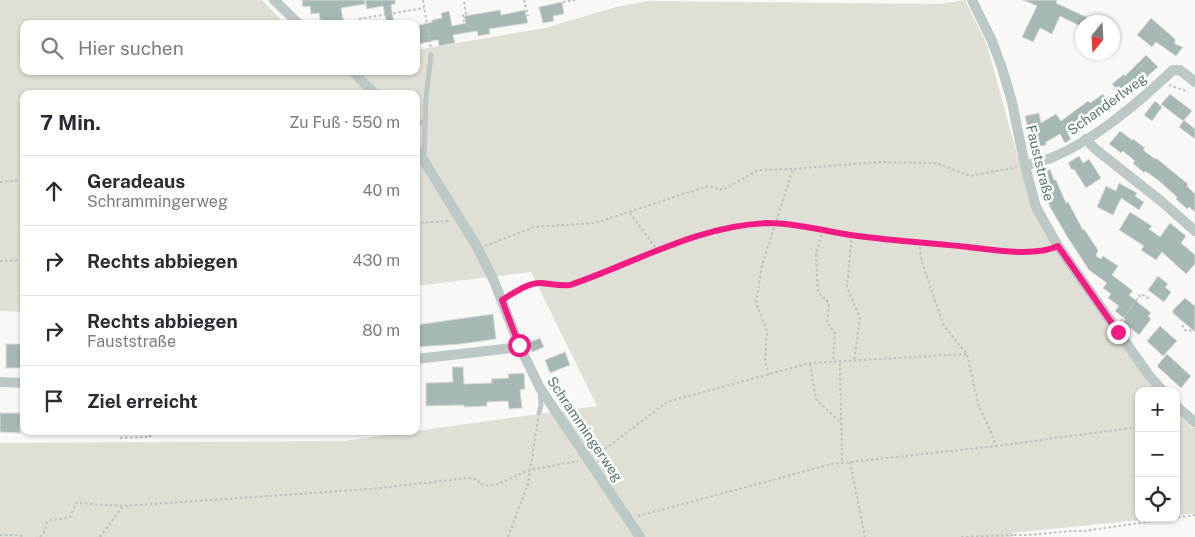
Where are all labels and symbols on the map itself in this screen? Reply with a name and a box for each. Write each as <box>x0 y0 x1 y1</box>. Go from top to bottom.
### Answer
north arrow <box>1075 15 1120 60</box>
street label: Schanderlweg <box>1064 70 1150 138</box>
street label: Fauststraße <box>1023 123 1057 203</box>
route end <box>1107 321 1130 344</box>
route start <box>508 334 531 357</box>
street label: Schrammingerweg <box>544 373 626 485</box>

